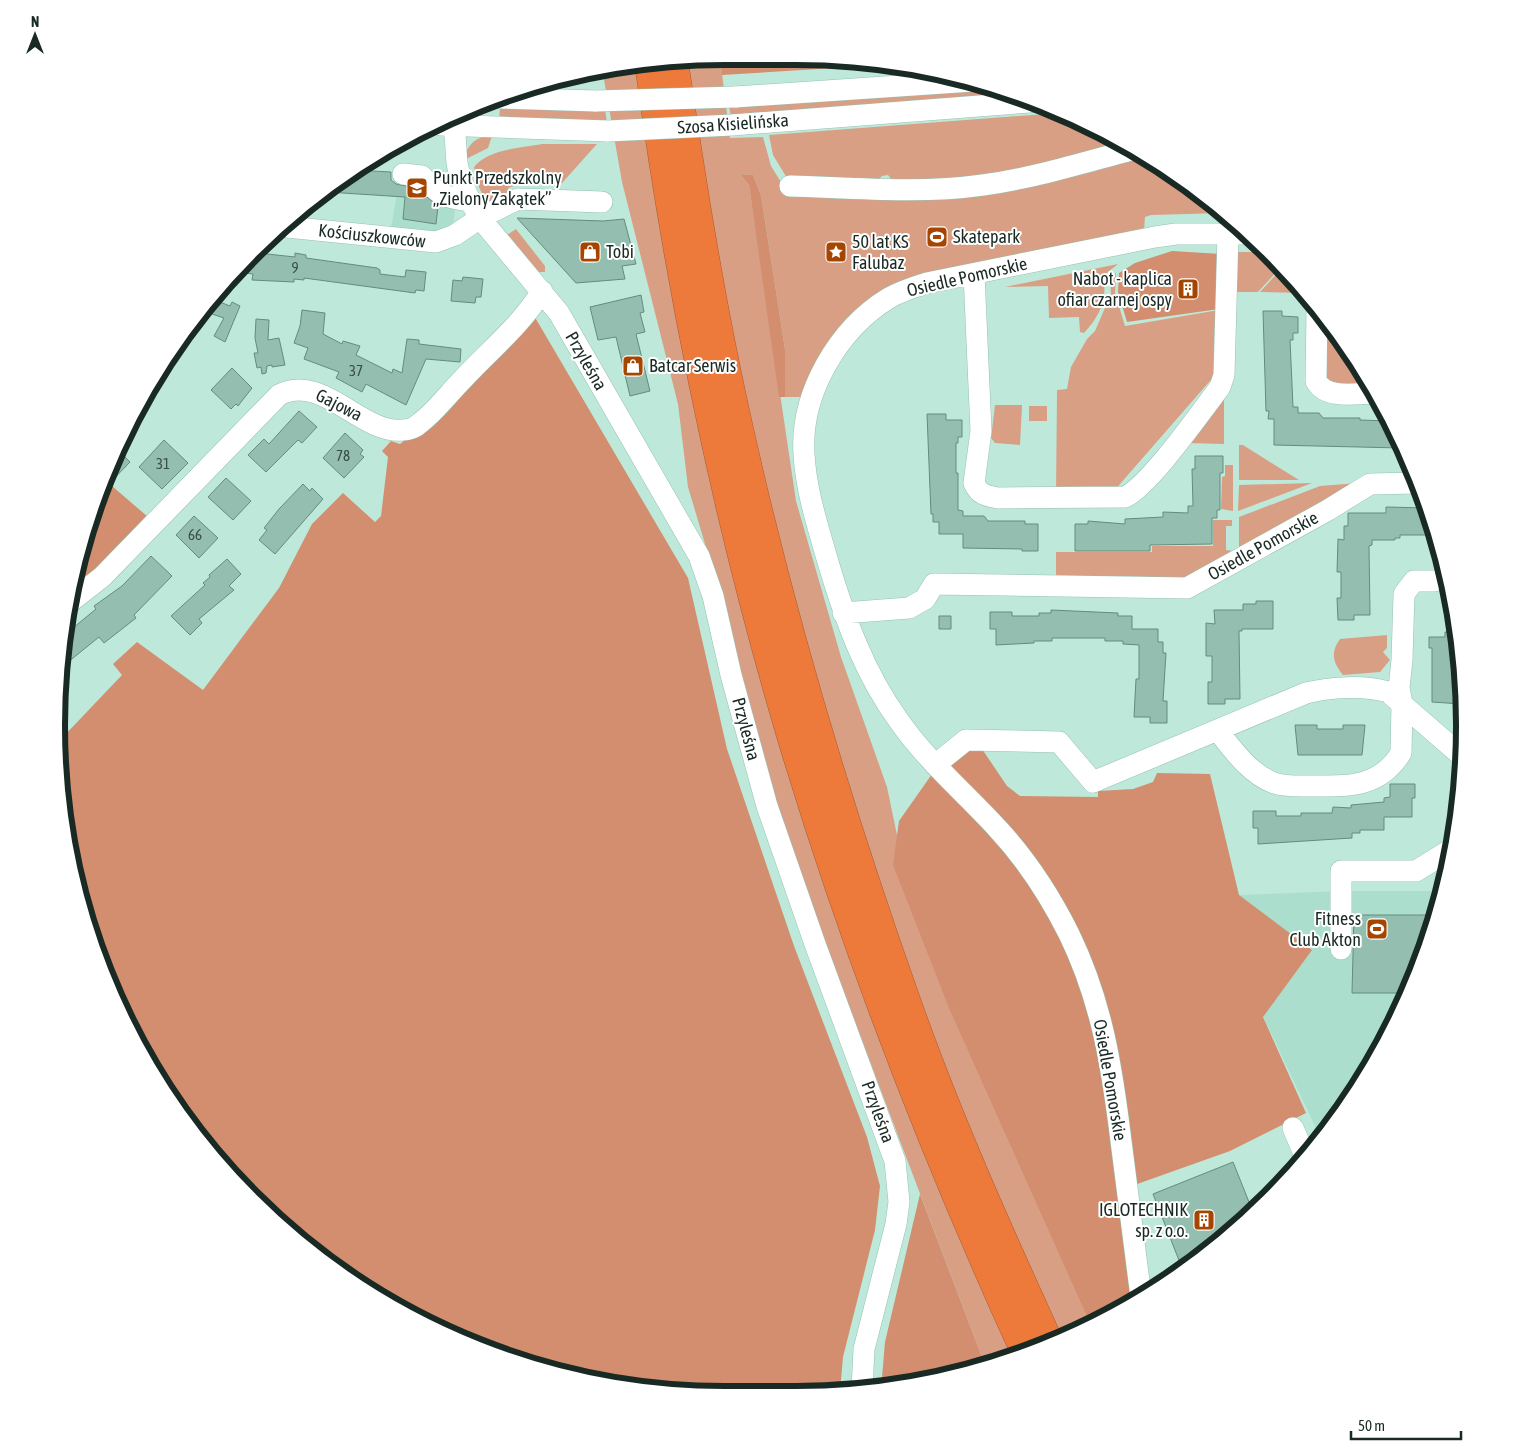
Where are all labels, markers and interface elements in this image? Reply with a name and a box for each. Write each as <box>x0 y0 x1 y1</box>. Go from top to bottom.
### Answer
north arrow <box>10 10 60 60</box>
text: N <box>31 14 39 30</box>
street label: Szosa Kisielińska <box>677 109 789 138</box>
place label: Punkt Przedszkolny „Zielony Zakątek” <box>433 167 562 209</box>
school or university icon: Punkt Przedszkolny „Zielony Zakątek” <box>405 176 429 200</box>
street label: Kościuszkowców <box>317 219 427 252</box>
sports icon: Skatepark <box>925 225 949 249</box>
place label: Skatepark <box>953 226 1020 247</box>
place label: 50 lat KS Falubaz <box>852 231 909 273</box>
shop icon: Tobi <box>578 240 602 264</box>
place icon: 50 lat KS Falubaz <box>824 240 848 264</box>
place label: Tobi <box>606 241 634 262</box>
street label: Osiedle Pomorskie <box>905 252 1029 301</box>
house number: 9 <box>291 259 299 276</box>
place label: Nabot - kaplica ofiar czarnej ospy <box>1057 268 1172 310</box>
building icon: Nabot - kaplica ofiar czarnej ospy <box>1176 277 1200 301</box>
street label: Przyleśna <box>561 328 612 394</box>
shop icon: Batcar Serwis <box>621 354 645 378</box>
place label: Batcar Serwis <box>649 355 736 376</box>
house number: 37 <box>349 362 363 379</box>
street label: Gajowa <box>313 384 366 425</box>
house number: 78 <box>336 447 350 464</box>
house number: 31 <box>156 455 170 472</box>
street label: Osiedle Pomorskie <box>1204 507 1322 584</box>
house number: 66 <box>188 526 202 543</box>
street label: Przyleśna <box>728 695 765 763</box>
place label: Fitness Club Akton <box>1290 908 1361 950</box>
sports icon: Fitness Club Akton <box>1365 917 1389 941</box>
street label: Osiedle Pomorskie <box>1089 1018 1131 1142</box>
street label: Przyleśna <box>858 1078 899 1146</box>
place label: IGLOTECHNIK sp. z o.o. <box>1099 1199 1188 1241</box>
building icon: IGLOTECHNIK sp. z o.o. <box>1192 1208 1216 1232</box>
scale bar <box>1351 1408 1461 1440</box>
text: 50 m <box>1358 1417 1385 1434</box>

